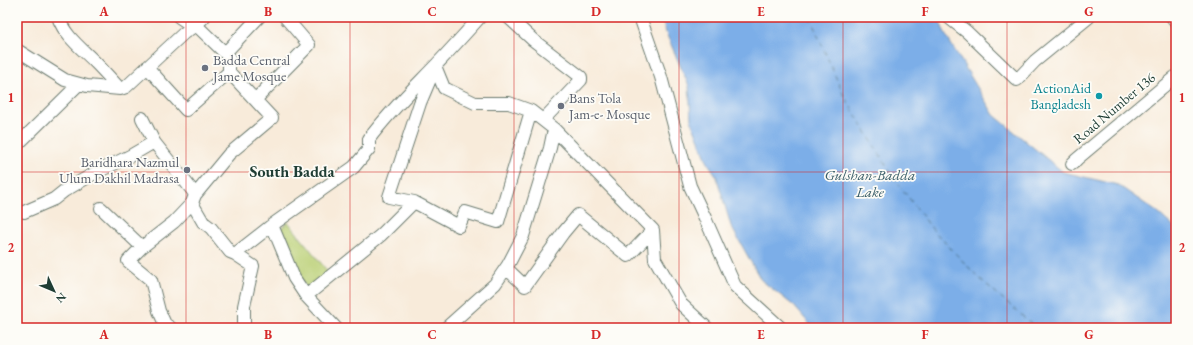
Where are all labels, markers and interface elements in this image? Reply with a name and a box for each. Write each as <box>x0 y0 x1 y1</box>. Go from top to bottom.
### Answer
text: A <box>98 3 109 20</box>
text: B <box>264 3 272 20</box>
text: C <box>427 3 437 20</box>
text: D <box>591 3 601 20</box>
text: E <box>757 3 765 20</box>
text: F <box>921 3 929 20</box>
text: G <box>1084 3 1094 20</box>
place label: Badda Central Jame Mosque <box>212 51 291 85</box>
marker: Badda Central Jame Mosque <box>200 63 210 73</box>
street label: Road Number 136 <box>1069 68 1159 148</box>
place label: ActionAid Bangladesh <box>1030 79 1092 113</box>
text: 1 <box>8 89 15 106</box>
place label: Bans Tola Jam-e- Mosque <box>568 89 651 123</box>
text: 1 <box>1179 89 1186 106</box>
marker: ActionAid Bangladesh <box>1094 91 1104 101</box>
marker: Bans Tola Jam-e- Mosque <box>556 101 566 111</box>
place label: Baridhara Nazmul Ulum Dakhil Madrasa <box>59 153 180 187</box>
district label: South Badda <box>249 161 336 182</box>
marker: Baridhara Nazmul Ulum Dakhil Madrasa <box>182 165 192 175</box>
water label: Gulshan-Badda Lake <box>825 165 915 201</box>
text: 2 <box>8 239 15 256</box>
text: 2 <box>1179 239 1186 256</box>
north arrow <box>34 271 74 311</box>
text: N <box>53 290 69 306</box>
text: A <box>98 326 109 343</box>
text: B <box>264 326 272 343</box>
text: C <box>427 326 437 343</box>
text: D <box>591 326 601 343</box>
text: E <box>757 326 765 343</box>
text: F <box>921 326 929 343</box>
text: G <box>1084 326 1094 343</box>

